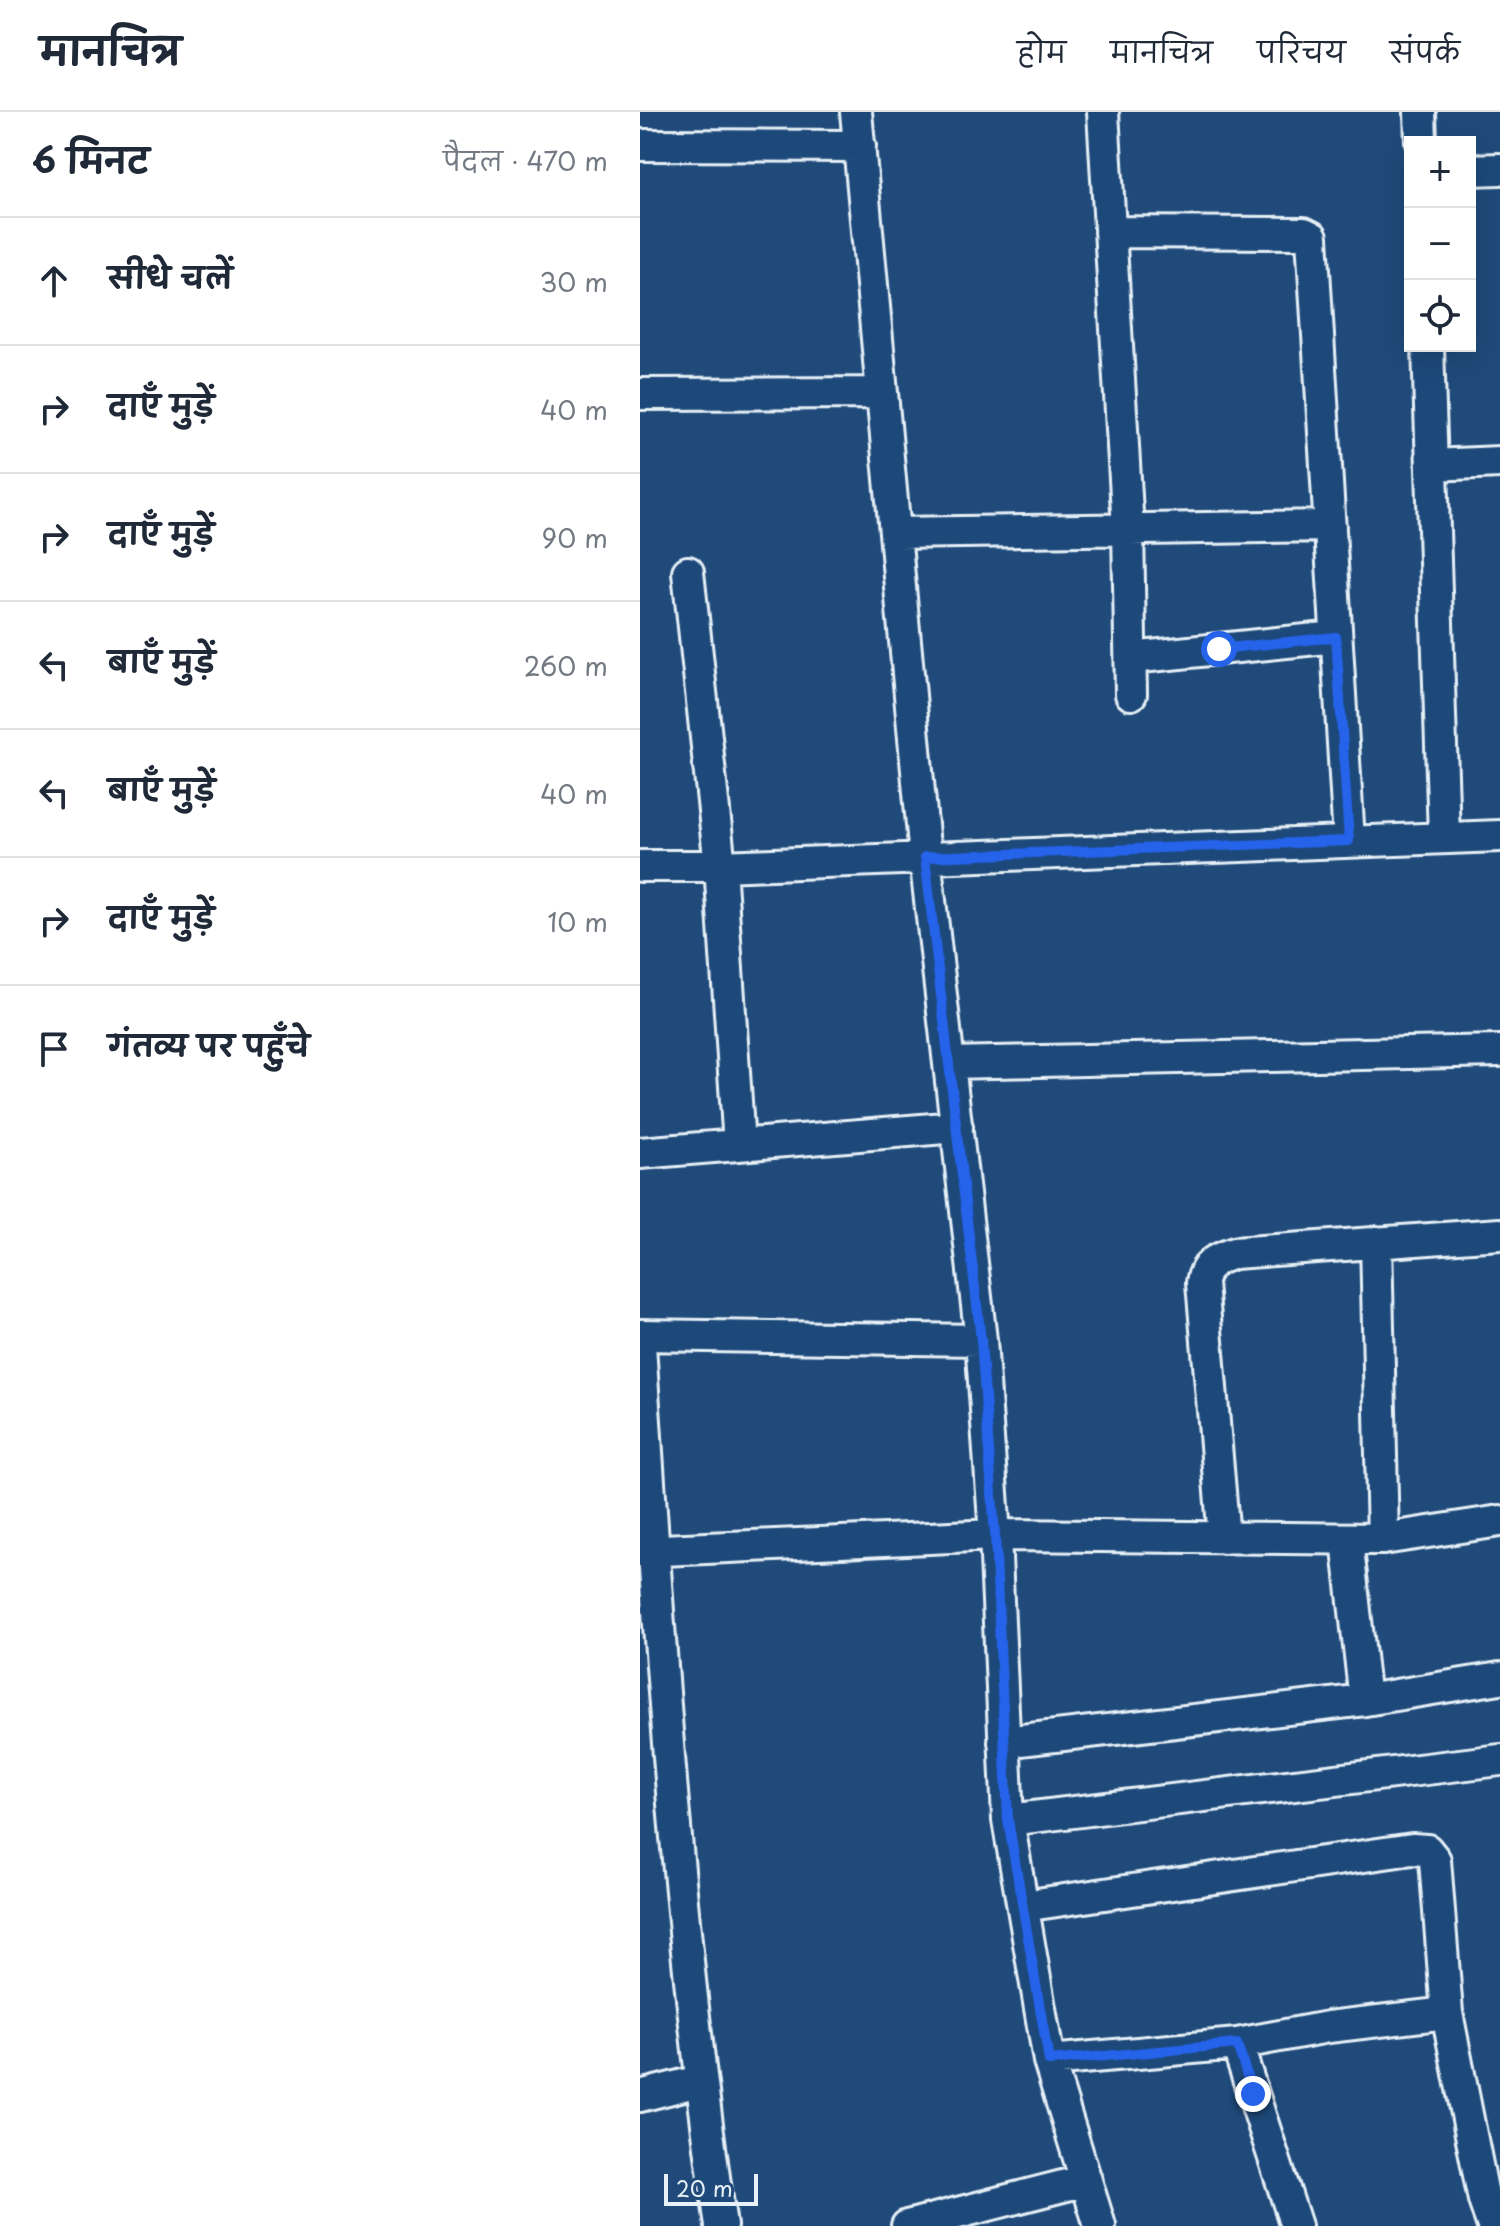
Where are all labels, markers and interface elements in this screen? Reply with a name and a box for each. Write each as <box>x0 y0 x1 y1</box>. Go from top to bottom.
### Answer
text: मानचित्र <box>40 21 181 78</box>
text: होम <box>1017 30 1066 73</box>
text: मानचित्र <box>1110 30 1213 73</box>
text: परिचय <box>1257 30 1346 73</box>
text: संपर्क <box>1390 30 1460 73</box>
text: 6 मिनट <box>32 133 149 185</box>
map controls <box>1404 136 1476 352</box>
button: + <box>1404 136 1476 208</box>
text: पैदल · 470 m <box>443 141 608 180</box>
button: − <box>1404 208 1476 280</box>
text: सीधे चलें <box>108 254 233 299</box>
icon: ahead <box>32 259 76 303</box>
text: 30 m <box>540 262 608 301</box>
button: locate <box>1404 280 1476 352</box>
text: दाएँ मुड़ें <box>108 382 214 427</box>
icon: right <box>32 387 76 431</box>
text: 40 m <box>540 390 608 429</box>
text: दाएँ मुड़ें <box>108 510 214 555</box>
icon: right <box>32 515 76 559</box>
text: 90 m <box>541 518 608 557</box>
route start <box>1201 631 1237 667</box>
text: बाएँ मुड़ें <box>108 638 215 683</box>
icon: left <box>32 643 76 687</box>
text: 260 m <box>524 646 608 685</box>
text: बाएँ मुड़ें <box>108 766 215 811</box>
icon: left <box>32 771 76 815</box>
text: 40 m <box>540 774 608 813</box>
text: दाएँ मुड़ें <box>108 894 214 939</box>
icon: right <box>32 899 76 943</box>
text: 10 m <box>547 902 608 941</box>
text: गंतव्य पर पहुँचे <box>108 1022 310 1067</box>
icon: arrive <box>32 1027 76 1071</box>
route end <box>1235 2076 1271 2112</box>
scale bar <box>664 2170 758 2206</box>
text: 20 m <box>676 2171 733 2204</box>

